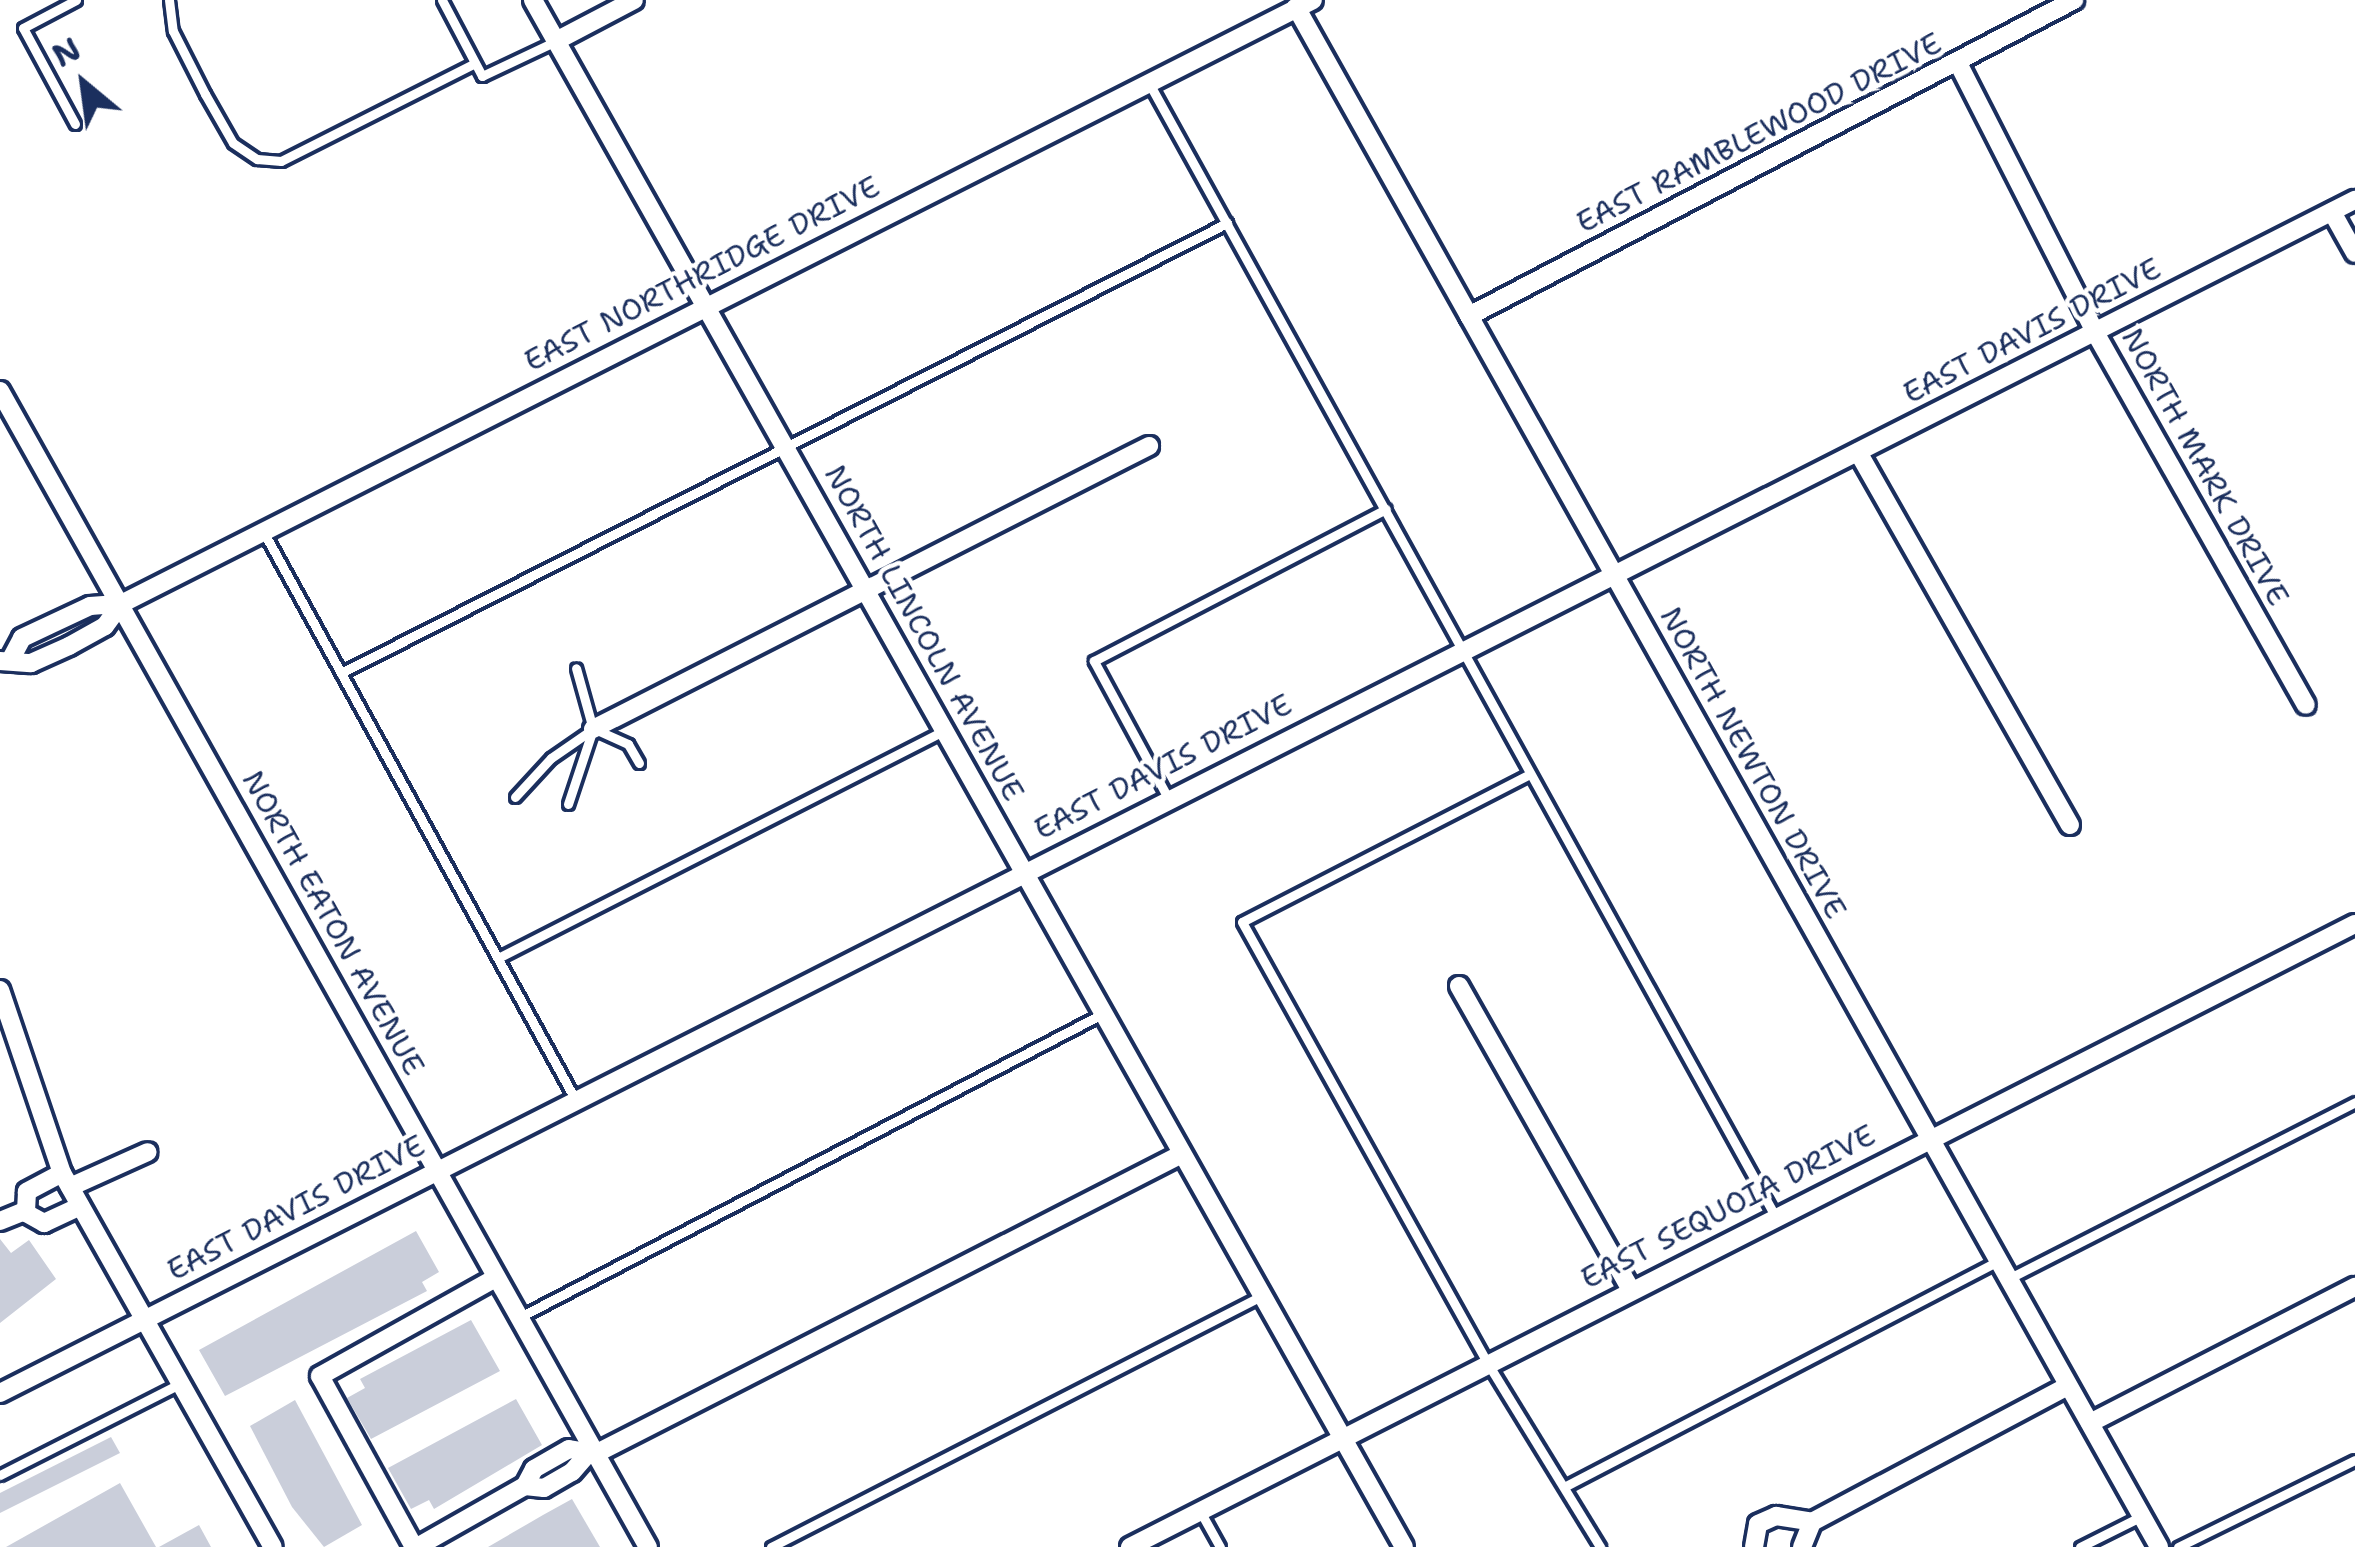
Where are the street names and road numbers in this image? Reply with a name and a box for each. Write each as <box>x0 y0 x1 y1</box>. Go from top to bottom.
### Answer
street label: EAST RAMBLEWOOD DRIVE <box>1571 25 1947 241</box>
street label: EAST NORTHRIDGE DRIVE <box>518 169 886 379</box>
street label: EAST DAVIS DRIVE <box>1897 251 2167 411</box>
street label: NORTH MARK DRIVE <box>2114 322 2296 612</box>
street label: NORTH LINCOLN AVENUE <box>817 459 1031 807</box>
street label: NORTH NEWTON DRIVE <box>1652 601 1854 925</box>
street label: EAST DAVIS DRIVE <box>1028 687 1298 847</box>
street label: NORTH EATON AVENUE <box>234 765 432 1081</box>
street label: EAST SEQUOIA DRIVE <box>1575 1117 1881 1297</box>
street label: EAST DAVIS DRIVE <box>161 1128 431 1288</box>

